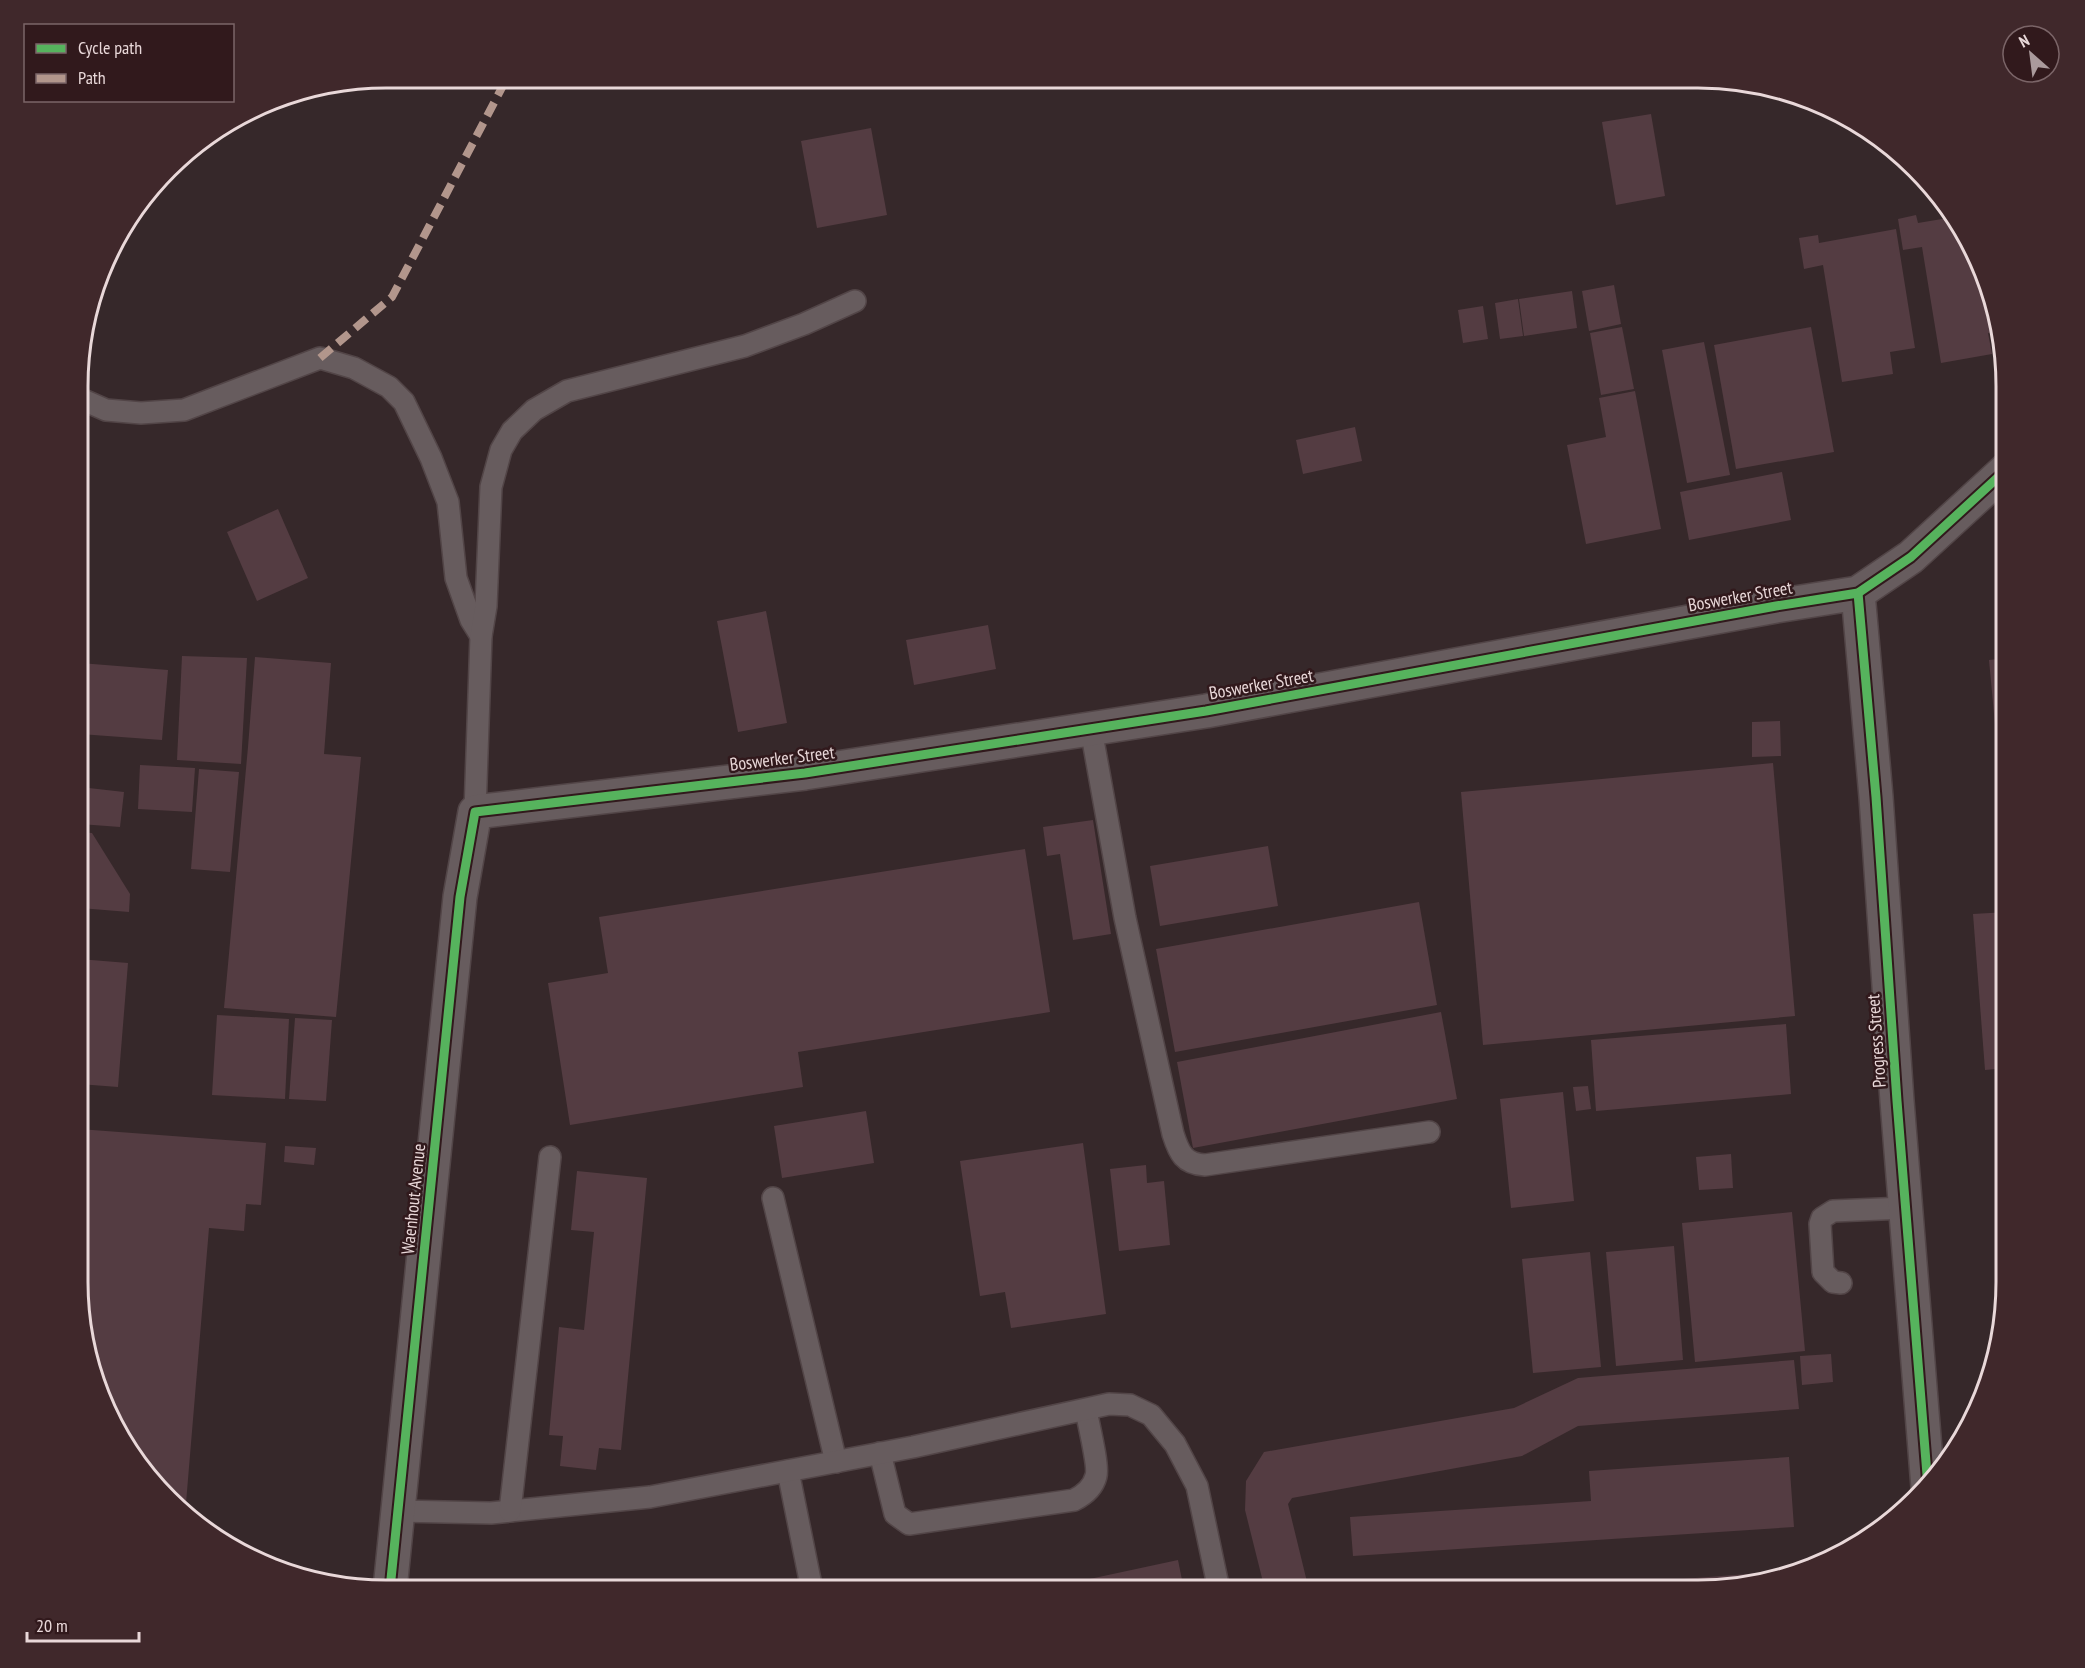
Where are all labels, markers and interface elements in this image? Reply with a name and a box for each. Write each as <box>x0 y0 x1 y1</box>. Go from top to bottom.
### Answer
legend <box>24 24 234 102</box>
north arrow <box>2001 24 2061 84</box>
text: N <box>2015 30 2032 52</box>
text: Cycle path <box>78 36 142 59</box>
text: Path <box>78 66 106 89</box>
street label: Boswerker Street <box>1686 576 1794 616</box>
street label: Boswerker Street <box>1207 664 1315 704</box>
street label: Boswerker Street <box>728 740 836 776</box>
street label: Progress Street <box>1861 993 1891 1089</box>
street label: Waenhout Avenue <box>396 1142 430 1256</box>
scale bar <box>27 1605 140 1643</box>
text: 20 m <box>36 1614 68 1637</box>

